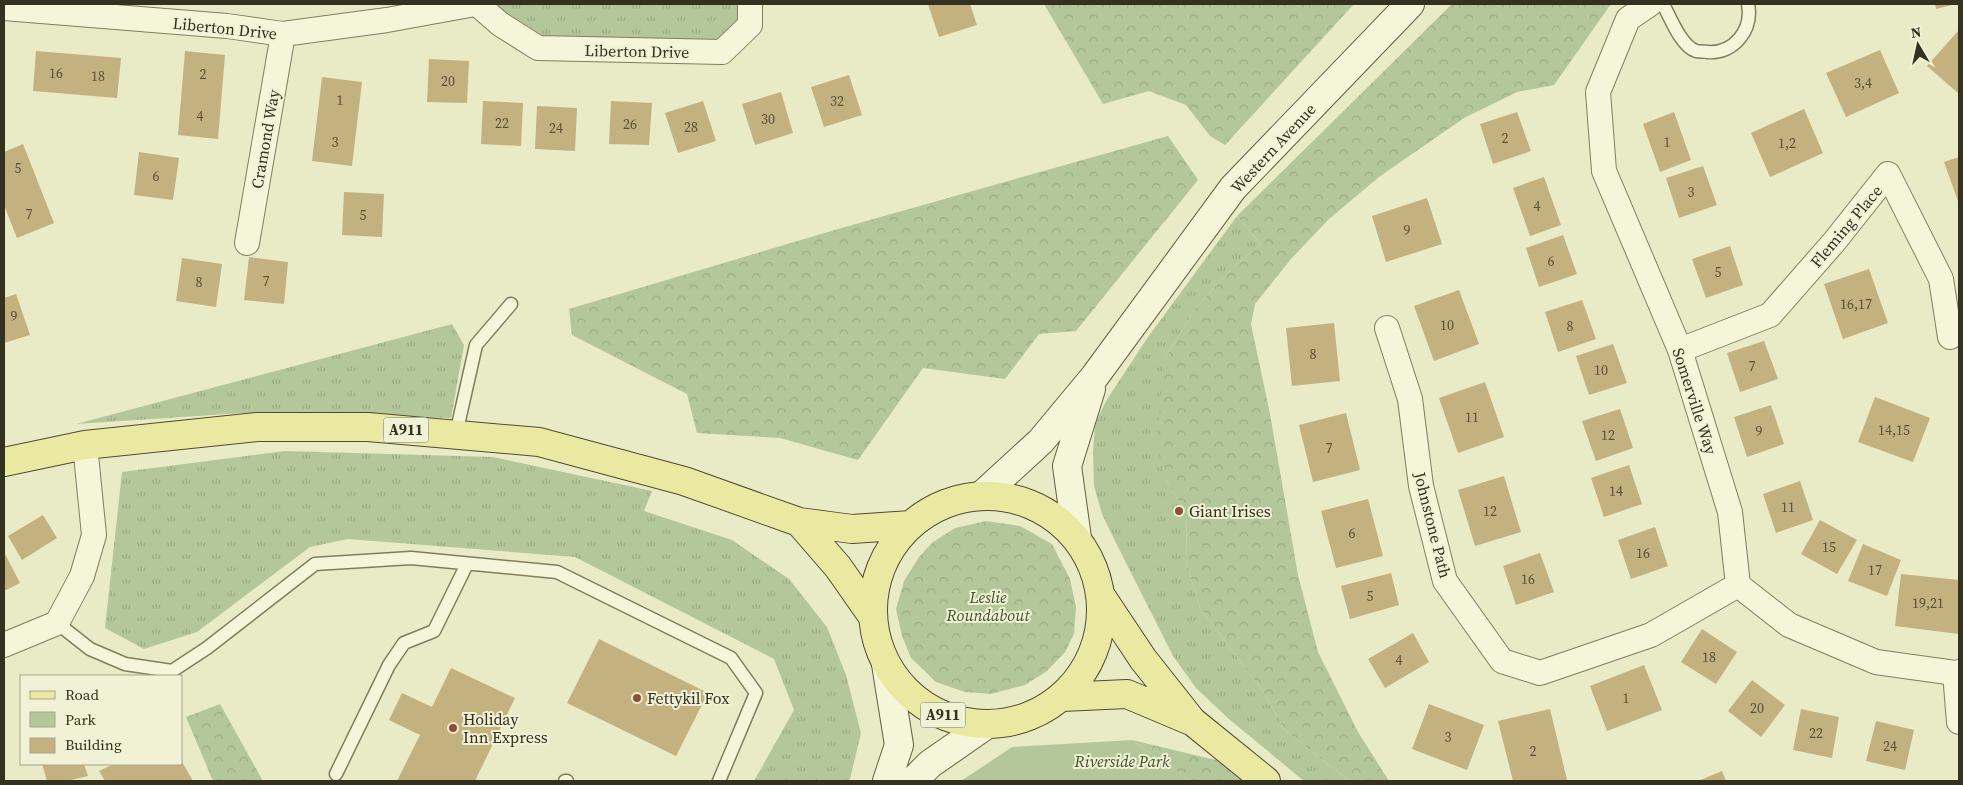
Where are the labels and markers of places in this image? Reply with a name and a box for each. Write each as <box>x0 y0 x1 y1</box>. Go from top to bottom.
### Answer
place label: Giant Irises <box>1189 500 1271 522</box>
marker: Giant Irises <box>1173 505 1185 517</box>
place label: Fettykil Fox <box>647 687 730 709</box>
marker: Fettykil Fox <box>631 692 643 704</box>
place label: Holiday Inn Express <box>463 708 548 748</box>
marker: Holiday Inn Express <box>447 722 459 734</box>

